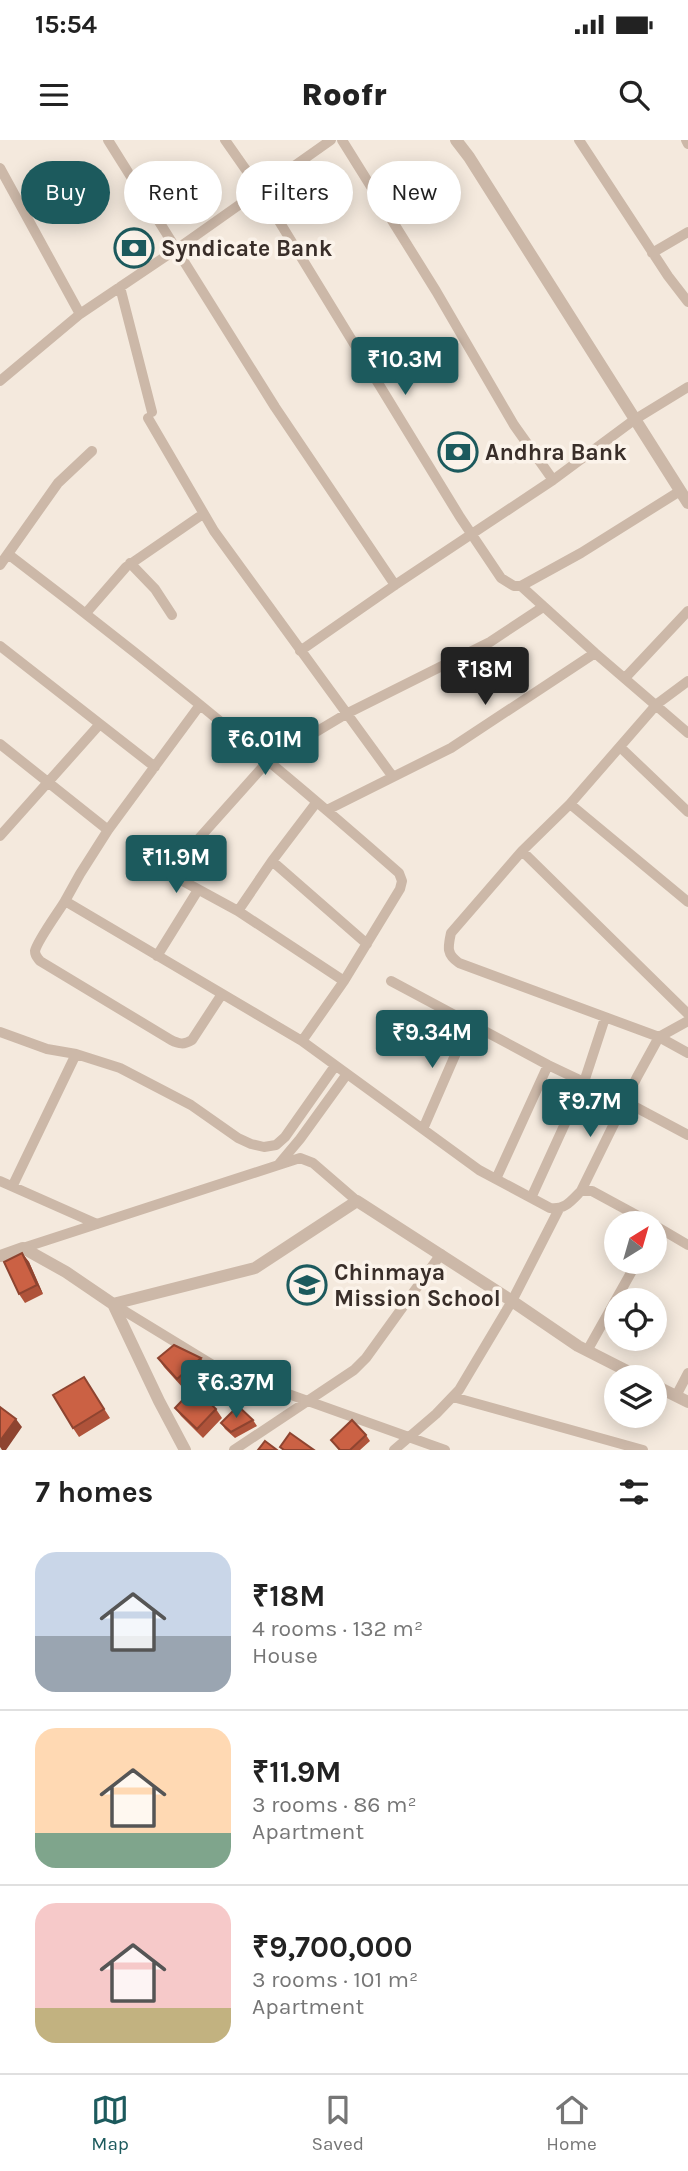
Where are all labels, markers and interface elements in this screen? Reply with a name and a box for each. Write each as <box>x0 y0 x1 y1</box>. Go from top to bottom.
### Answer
text: 15:54 <box>35 9 97 40</box>
icon: menu <box>35 76 73 114</box>
text: Roofr <box>301 76 387 113</box>
icon: search <box>615 76 653 114</box>
chip: Buy <box>21 161 110 224</box>
chip: Rent <box>124 161 222 224</box>
chip: Filters <box>236 161 353 224</box>
chip: New <box>367 161 461 224</box>
bank icon: Syndicate Bank <box>113 227 155 269</box>
place label: Syndicate Bank <box>161 235 333 262</box>
pin: ₹10.3M <box>348 338 462 397</box>
text: ₹10.3M <box>367 346 443 373</box>
bank icon: Andhra Bank <box>437 431 479 473</box>
place label: Andhra Bank <box>485 439 627 466</box>
pin: ₹18M <box>444 648 526 707</box>
text: ₹18M <box>457 656 513 683</box>
pin: ₹6.01M <box>208 718 322 777</box>
text: ₹6.01M <box>228 726 302 753</box>
pin: ₹11.9M <box>119 836 233 895</box>
text: ₹11.9M <box>142 844 210 871</box>
pin: ₹9.34M <box>375 1010 489 1070</box>
text: ₹9.34M <box>392 1019 472 1046</box>
pin: ₹9.7M <box>541 1080 639 1139</box>
text: ₹9.7M <box>558 1088 622 1115</box>
north arrow <box>604 1211 667 1274</box>
map controls <box>604 1211 667 1428</box>
place label: Chinmaya Mission School <box>334 1259 501 1312</box>
school or university icon: Chinmaya Mission School <box>286 1264 328 1306</box>
button: locate <box>604 1288 667 1351</box>
pin: ₹6.37M <box>179 1360 293 1420</box>
button: layers <box>604 1365 667 1428</box>
text: ₹6.37M <box>197 1369 275 1396</box>
icon: filters <box>615 1473 653 1511</box>
text: 7 homes <box>35 1474 153 1510</box>
text: ₹18M <box>252 1578 326 1614</box>
icon: home <box>91 1580 175 1664</box>
text: 4 rooms · 132 m² <box>252 1615 423 1642</box>
text: House <box>252 1642 318 1669</box>
text: ₹11.9M <box>252 1754 342 1790</box>
icon: home <box>91 1756 175 1840</box>
text: 3 rooms · 86 m² <box>252 1791 417 1818</box>
text: Apartment <box>252 1818 364 1845</box>
text: ₹9,700,000 <box>252 1929 412 1965</box>
icon: home <box>91 1931 175 2015</box>
text: 3 rooms · 101 m² <box>252 1966 418 1993</box>
text: Apartment <box>252 1993 364 2020</box>
tab: Map <box>91 2091 129 2155</box>
tab: Saved <box>311 2091 364 2155</box>
tab: Home <box>546 2091 597 2155</box>

